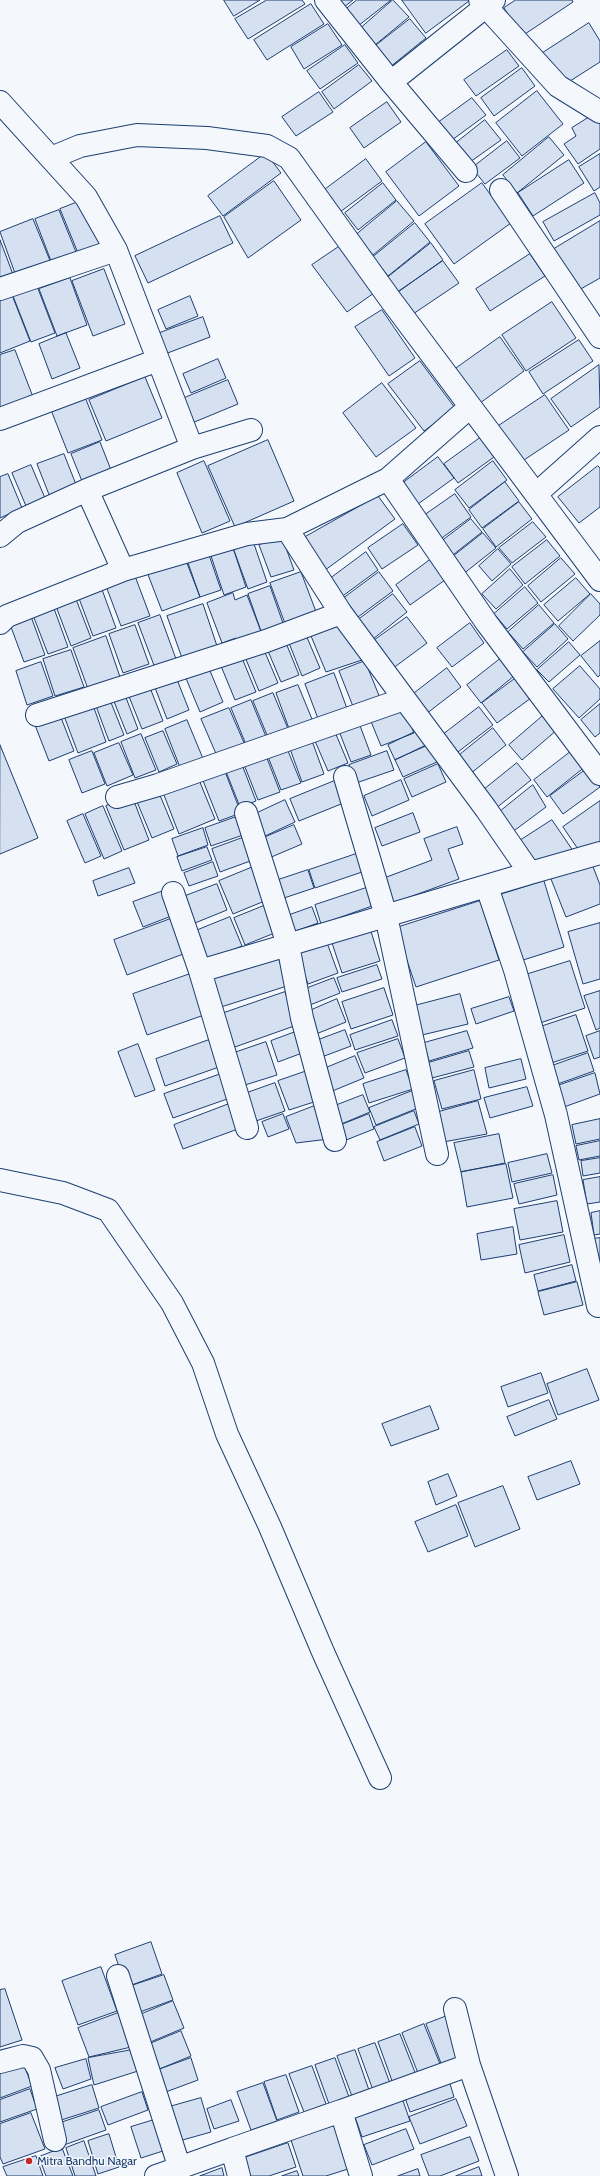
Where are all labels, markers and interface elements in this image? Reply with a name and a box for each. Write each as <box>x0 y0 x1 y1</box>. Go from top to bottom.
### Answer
place label: Mitra Bandhu Nagar <box>37 2154 137 2168</box>
marker: Mitra Bandhu Nagar <box>24 2156 34 2166</box>

